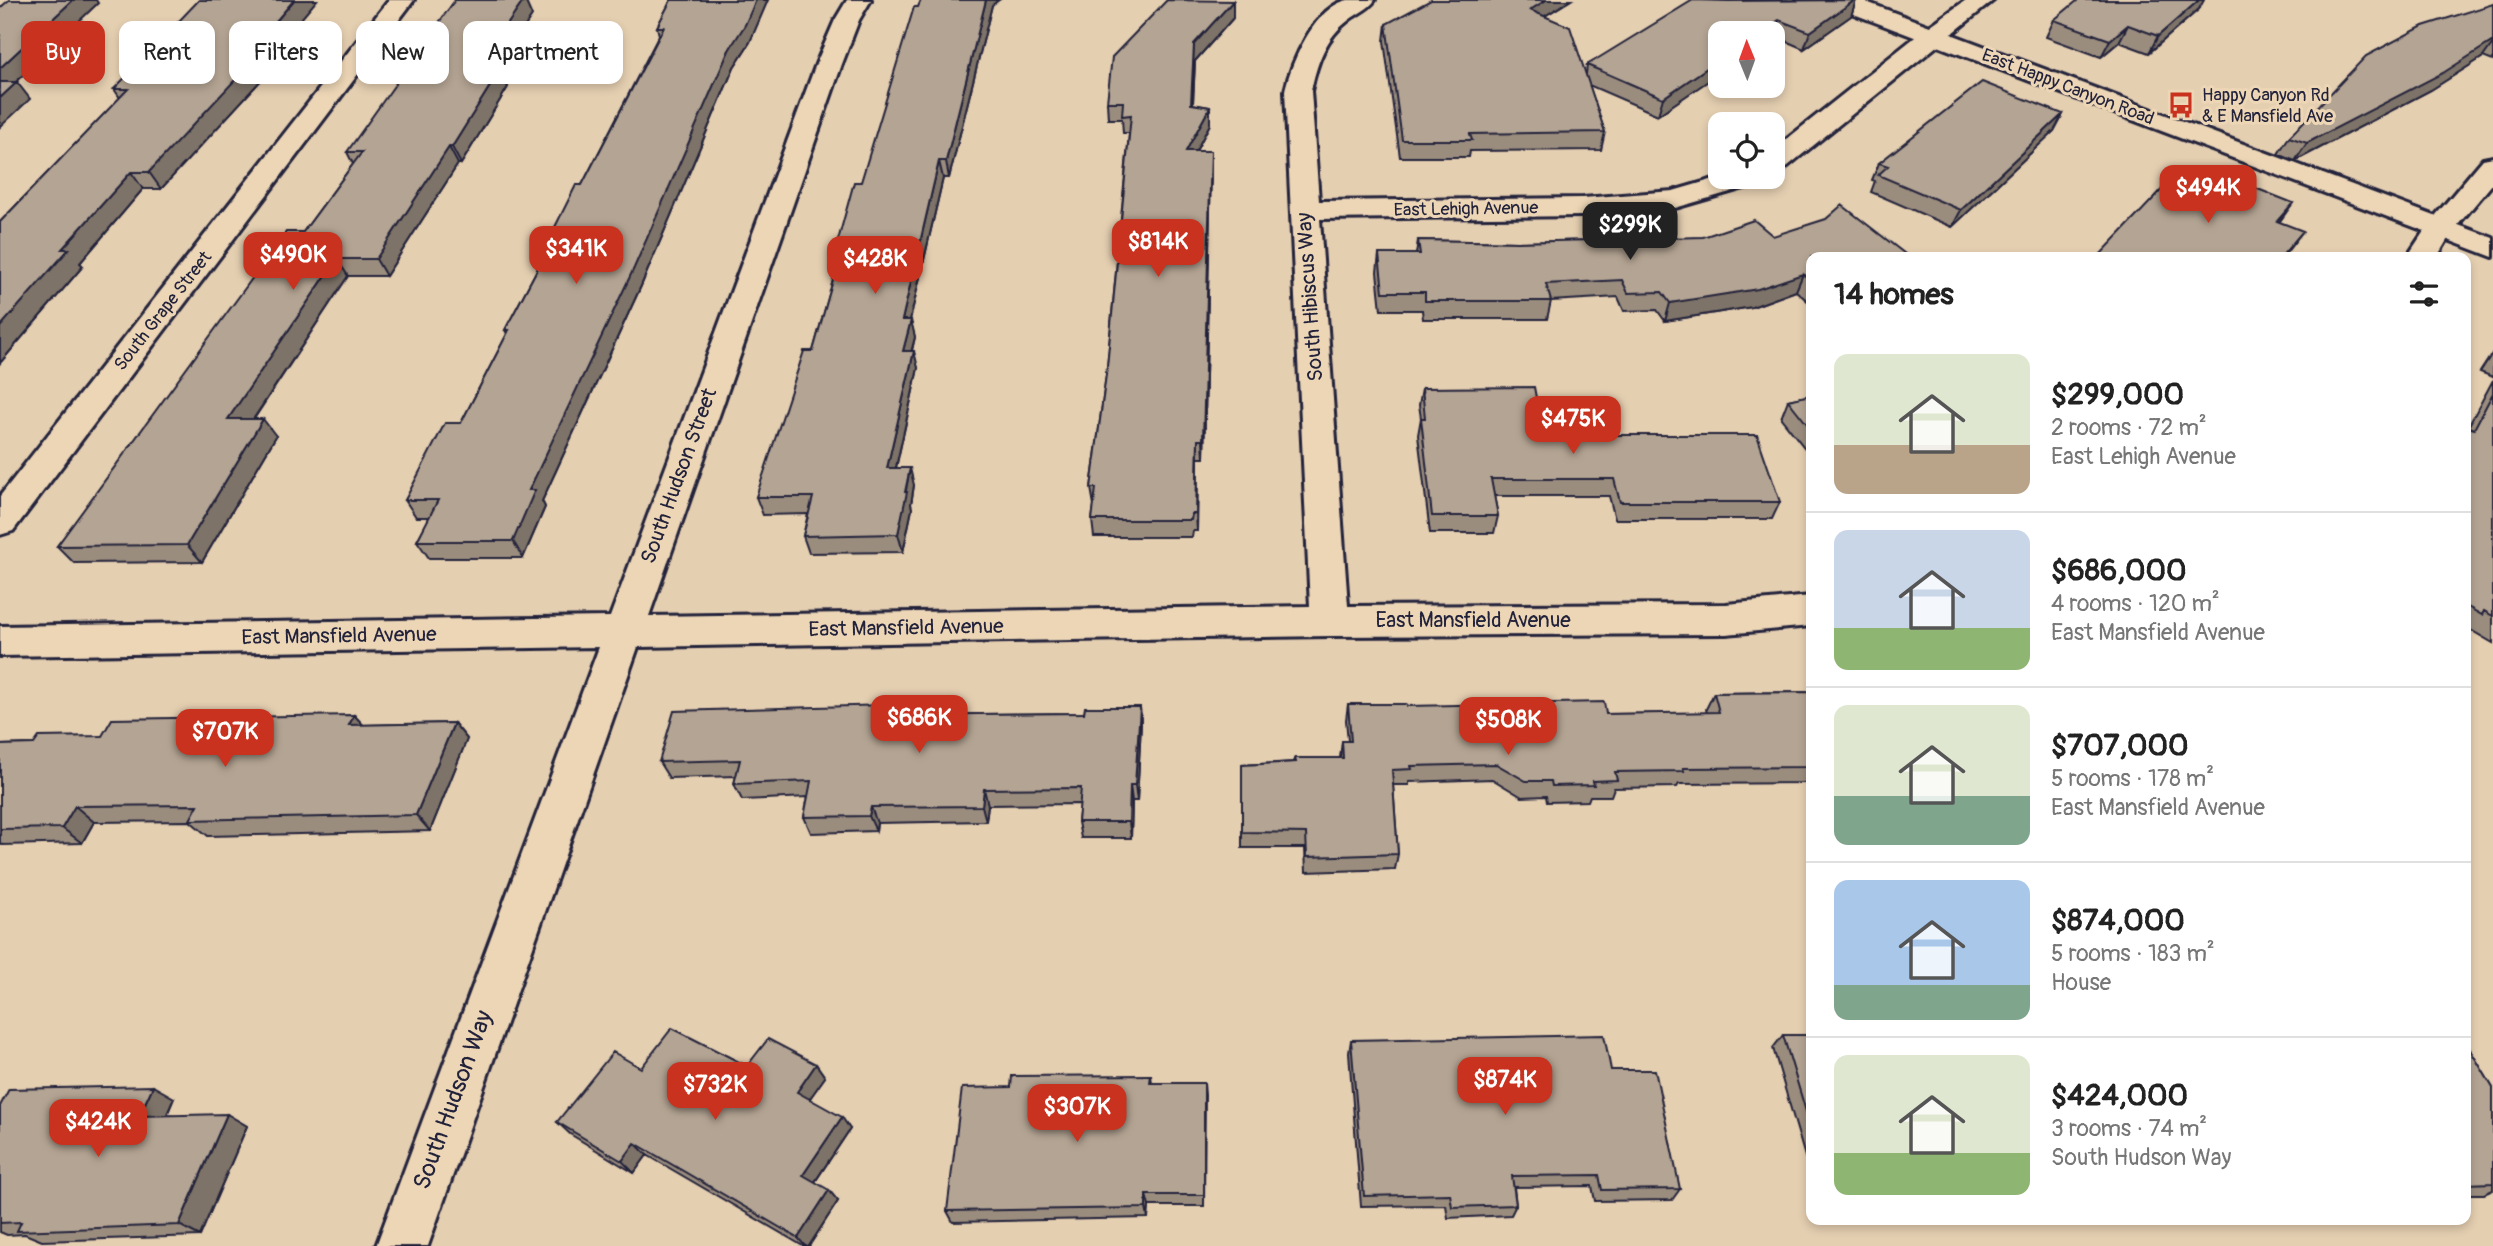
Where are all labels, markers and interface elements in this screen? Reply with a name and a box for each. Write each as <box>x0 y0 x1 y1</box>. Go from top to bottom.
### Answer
chip: Buy <box>21 21 105 84</box>
chip: Rent <box>119 21 215 84</box>
chip: Filters <box>229 21 342 84</box>
chip: New <box>356 21 449 84</box>
chip: Apartment <box>463 21 623 84</box>
north arrow <box>1708 21 1785 98</box>
map controls <box>1708 21 1785 189</box>
street label: East Happy Canyon Road <box>1979 44 2157 130</box>
place label: Happy Canyon Rd & E Mansfield Ave <box>2202 84 2333 128</box>
bus stop icon: Happy Canyon Rd & E Mansfield Ave <box>2166 90 2196 120</box>
button: locate <box>1708 112 1785 189</box>
pin: $494K <box>2159 166 2257 225</box>
text: $494K <box>2176 173 2240 202</box>
street label: East Lehigh Avenue <box>1393 196 1539 222</box>
pin: $299K <box>1581 202 1679 262</box>
text: $299K <box>1599 210 1661 239</box>
street label: South Hibiscus Way <box>1291 212 1329 382</box>
pin: $814K <box>1109 219 1207 279</box>
pin: $341K <box>527 226 625 286</box>
text: $814K <box>1128 227 1188 256</box>
pin: $490K <box>244 232 342 292</box>
text: $341K <box>545 234 607 263</box>
pin: $428K <box>826 236 924 296</box>
text: $490K <box>259 240 327 269</box>
text: $428K <box>843 244 907 273</box>
street label: South Grape Street <box>109 246 217 375</box>
icon: filters <box>2405 275 2443 313</box>
text: 14 homes <box>1834 276 1954 313</box>
text: $299,000 <box>2051 376 2184 413</box>
icon: home <box>1890 382 1974 466</box>
street label: South Hudson Street <box>635 384 723 568</box>
pin: $475K <box>1524 396 1622 456</box>
text: $475K <box>1541 404 1605 433</box>
text: 2 rooms · 72 m² <box>2051 413 2207 442</box>
text: East Lehigh Avenue <box>2051 442 2236 471</box>
text: $686,000 <box>2051 552 2186 589</box>
icon: home <box>1890 558 1974 642</box>
text: 4 rooms · 120 m² <box>2051 589 2220 618</box>
street label: East Mansfield Avenue <box>1375 607 1571 634</box>
street label: East Mansfield Avenue <box>808 613 1004 643</box>
text: East Mansfield Avenue <box>2051 618 2265 647</box>
street label: East Mansfield Avenue <box>241 621 437 651</box>
pin: $686K <box>870 696 968 755</box>
pin: $508K <box>1459 698 1557 757</box>
text: $686K <box>887 703 951 732</box>
text: $508K <box>1475 705 1541 734</box>
pin: $707K <box>176 710 274 769</box>
text: $707K <box>192 717 258 746</box>
text: $707,000 <box>2051 727 2189 764</box>
icon: home <box>1890 733 1974 817</box>
text: 5 rooms · 178 m² <box>2051 764 2214 793</box>
text: East Mansfield Avenue <box>2051 793 2265 822</box>
text: $874,000 <box>2051 902 2185 939</box>
icon: home <box>1890 908 1974 992</box>
text: 5 rooms · 183 m² <box>2051 939 2215 968</box>
text: House <box>2051 968 2111 997</box>
street label: South Hudson Way <box>407 1007 499 1193</box>
pin: $874K <box>1456 1058 1554 1117</box>
pin: $732K <box>666 1062 764 1122</box>
text: $874K <box>1473 1065 1537 1094</box>
text: $732K <box>683 1070 747 1099</box>
text: $424,000 <box>2051 1077 2188 1114</box>
icon: home <box>1890 1083 1974 1167</box>
pin: $307K <box>1028 1084 1126 1144</box>
text: $307K <box>1043 1092 1111 1121</box>
pin: $424K <box>49 1100 147 1159</box>
text: $424K <box>65 1107 131 1136</box>
text: 3 rooms · 74 m² <box>2051 1114 2207 1143</box>
text: South Hudson Way <box>2051 1143 2231 1172</box>

